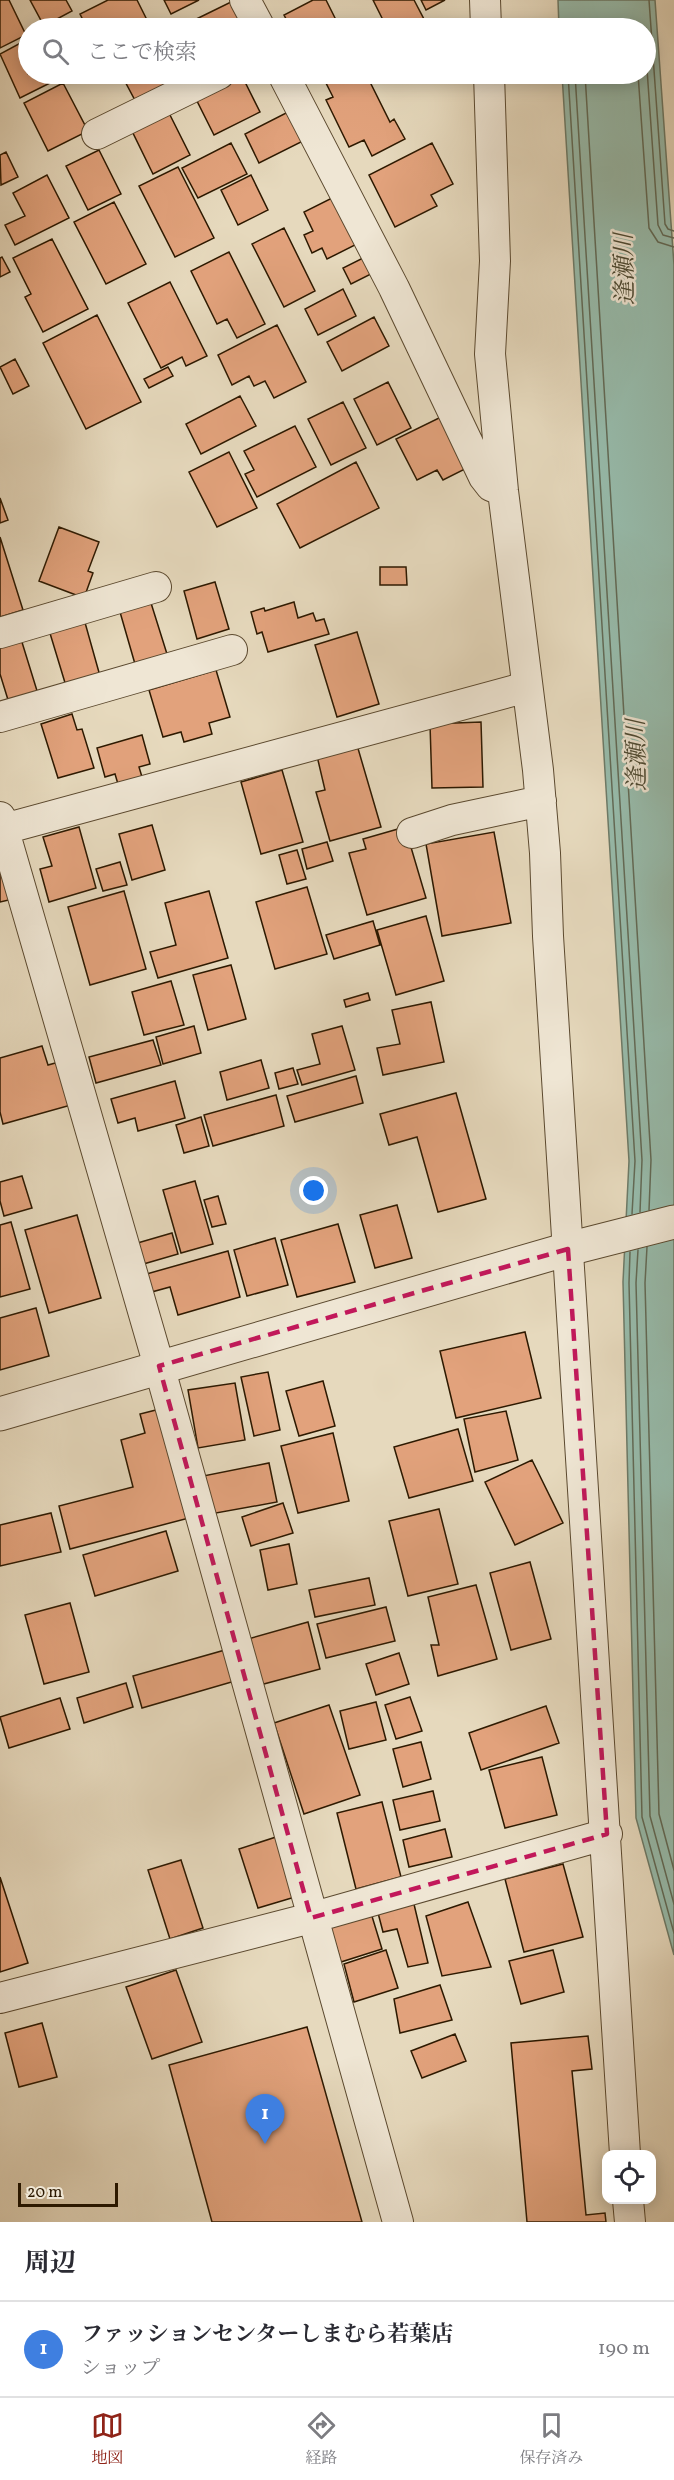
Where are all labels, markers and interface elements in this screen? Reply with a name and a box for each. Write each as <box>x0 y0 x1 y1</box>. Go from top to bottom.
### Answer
search box <box>18 18 656 84</box>
icon: search <box>39 35 72 68</box>
text: ここで検索 <box>87 38 197 69</box>
water label: 逢瀬川 <box>608 230 644 305</box>
water label: 逢瀬川 <box>620 716 656 791</box>
your location <box>299 1176 328 1205</box>
pin: 1 <box>246 2094 284 2144</box>
map controls <box>602 2150 656 2204</box>
button: locate <box>602 2150 656 2204</box>
scale bar <box>18 2180 118 2208</box>
text: 20 m <box>27 2182 62 2204</box>
text: 周辺 <box>24 2246 76 2282</box>
text: ファッションセンターしまむら若葉店 <box>81 2320 453 2351</box>
text: 1 <box>39 2335 48 2363</box>
text: 190 m <box>598 2335 650 2363</box>
text: ショップ <box>81 2355 161 2383</box>
tab: 地図 <box>91 2409 124 2470</box>
tab: 経路 <box>305 2409 338 2470</box>
tab: 保存済み <box>519 2409 583 2470</box>

